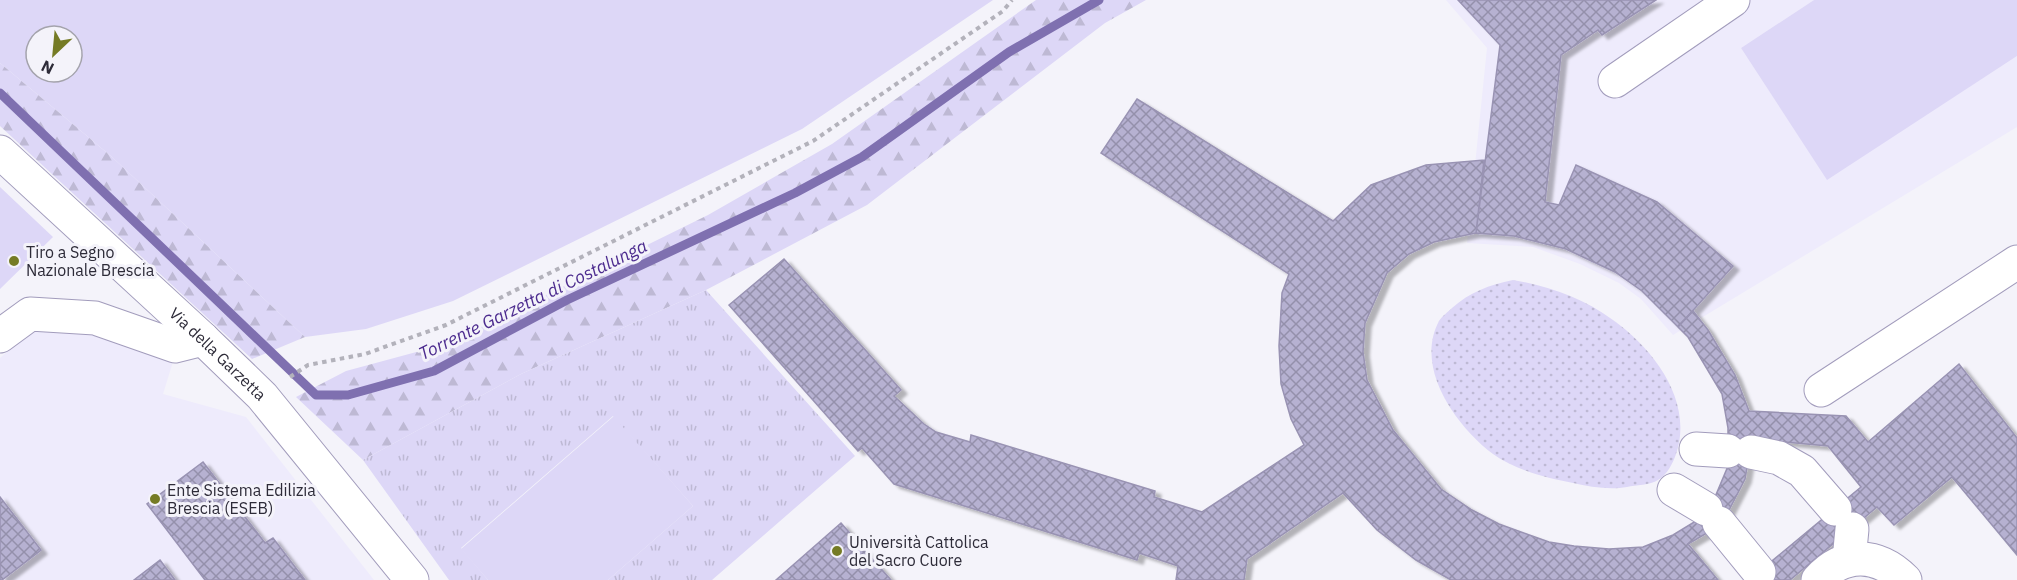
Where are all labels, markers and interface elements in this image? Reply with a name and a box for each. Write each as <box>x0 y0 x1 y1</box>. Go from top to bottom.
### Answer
north arrow <box>24 24 84 84</box>
text: N <box>38 56 57 79</box>
water label: Torrente Garzetta di Costalunga <box>415 234 651 365</box>
place label: Tiro a Segno Nazionale Brescia <box>26 242 155 280</box>
marker: Tiro a Segno Nazionale Brescia <box>7 254 21 268</box>
street label: Via della Garzetta <box>165 303 271 405</box>
place label: Ente Sistema Edilizia Brescia (ESEB) <box>167 480 316 518</box>
marker: Ente Sistema Edilizia Brescia (ESEB) <box>148 492 162 506</box>
place label: Università Cattolica del Sacro Cuore <box>849 532 989 570</box>
marker: Università Cattolica del Sacro Cuore <box>830 544 844 558</box>

